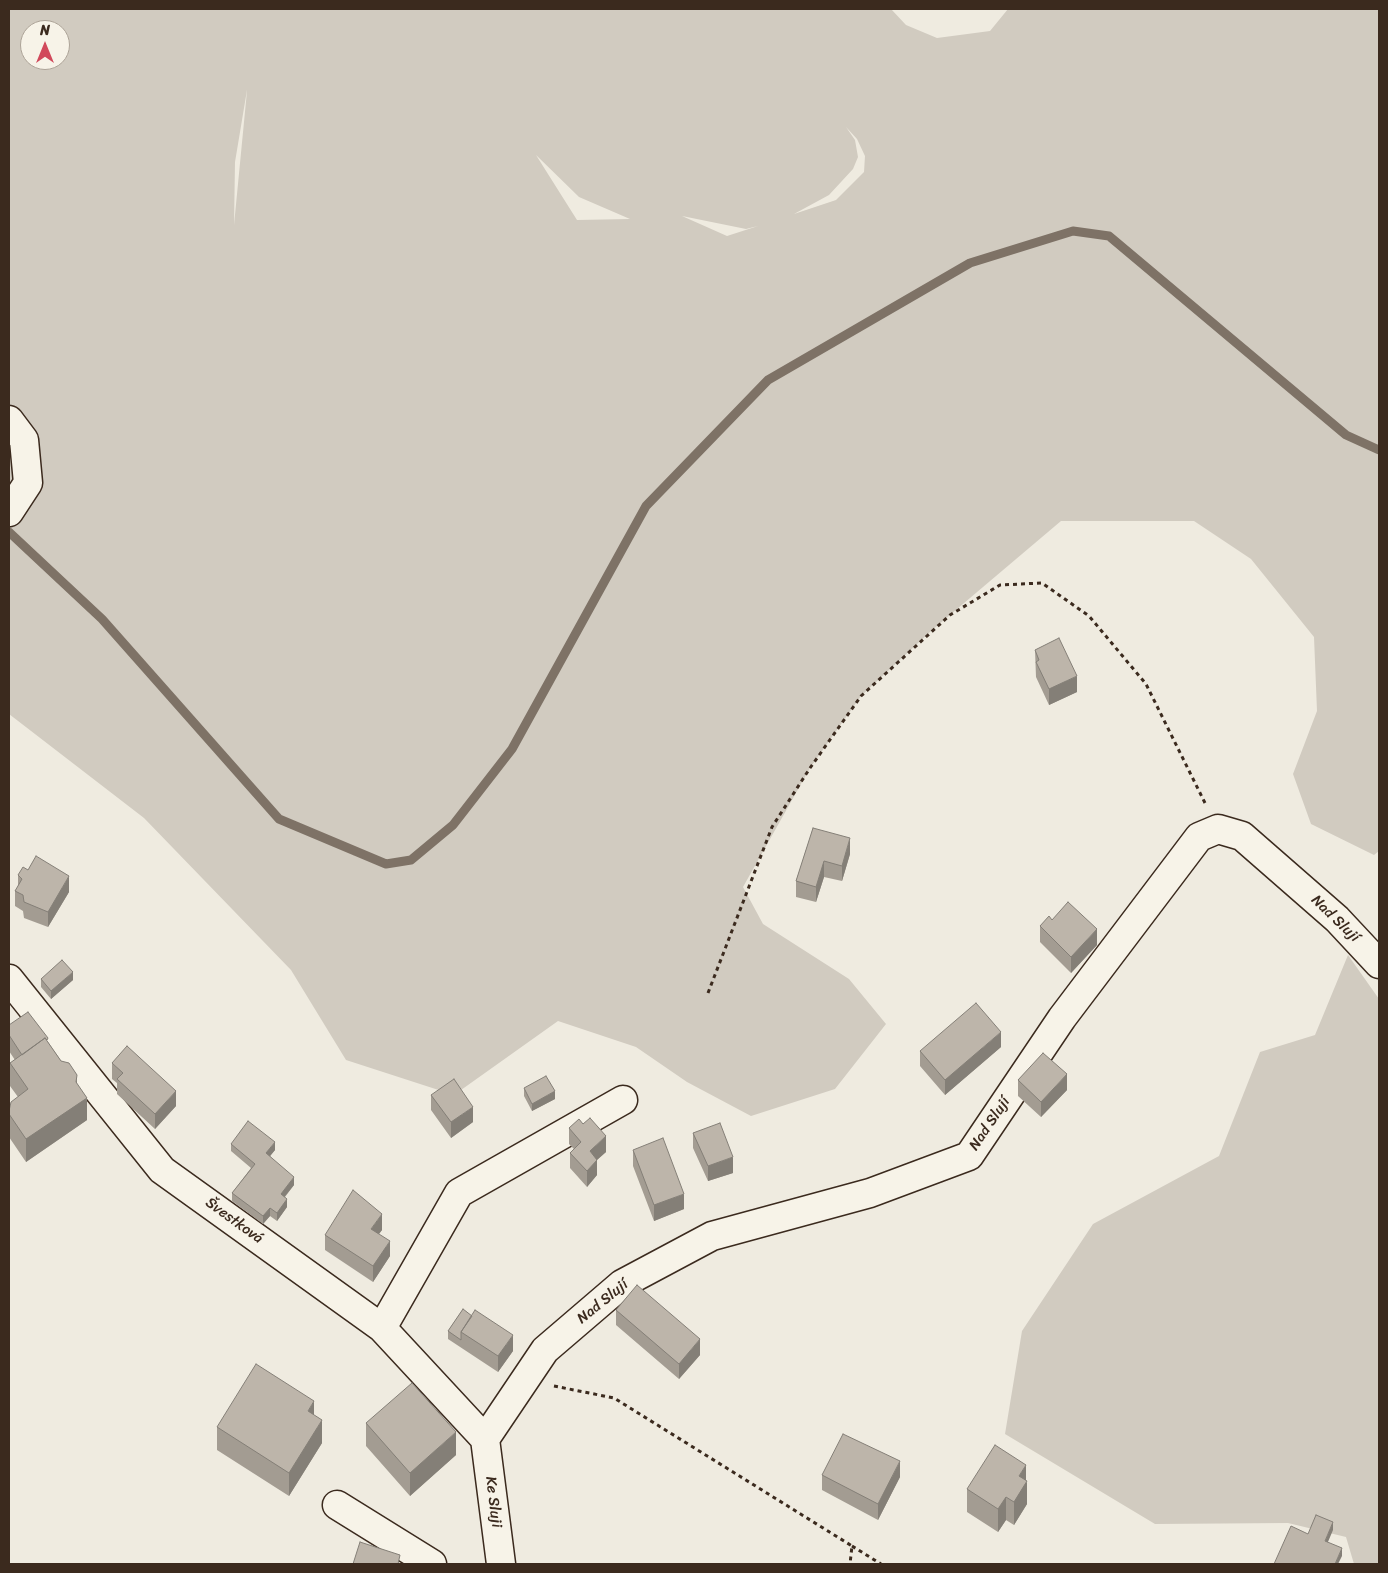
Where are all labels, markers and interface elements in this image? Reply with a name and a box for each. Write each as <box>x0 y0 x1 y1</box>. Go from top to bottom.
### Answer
text: N <box>40 18 50 43</box>
north arrow <box>20 20 70 70</box>
street label: Nad Slují <box>1307 892 1363 946</box>
street label: Nad Slují <box>966 1094 1014 1154</box>
street label: Švestková <box>202 1194 266 1248</box>
street label: Nad Slují <box>574 1276 632 1328</box>
street label: Ke Sluji <box>481 1475 505 1529</box>

